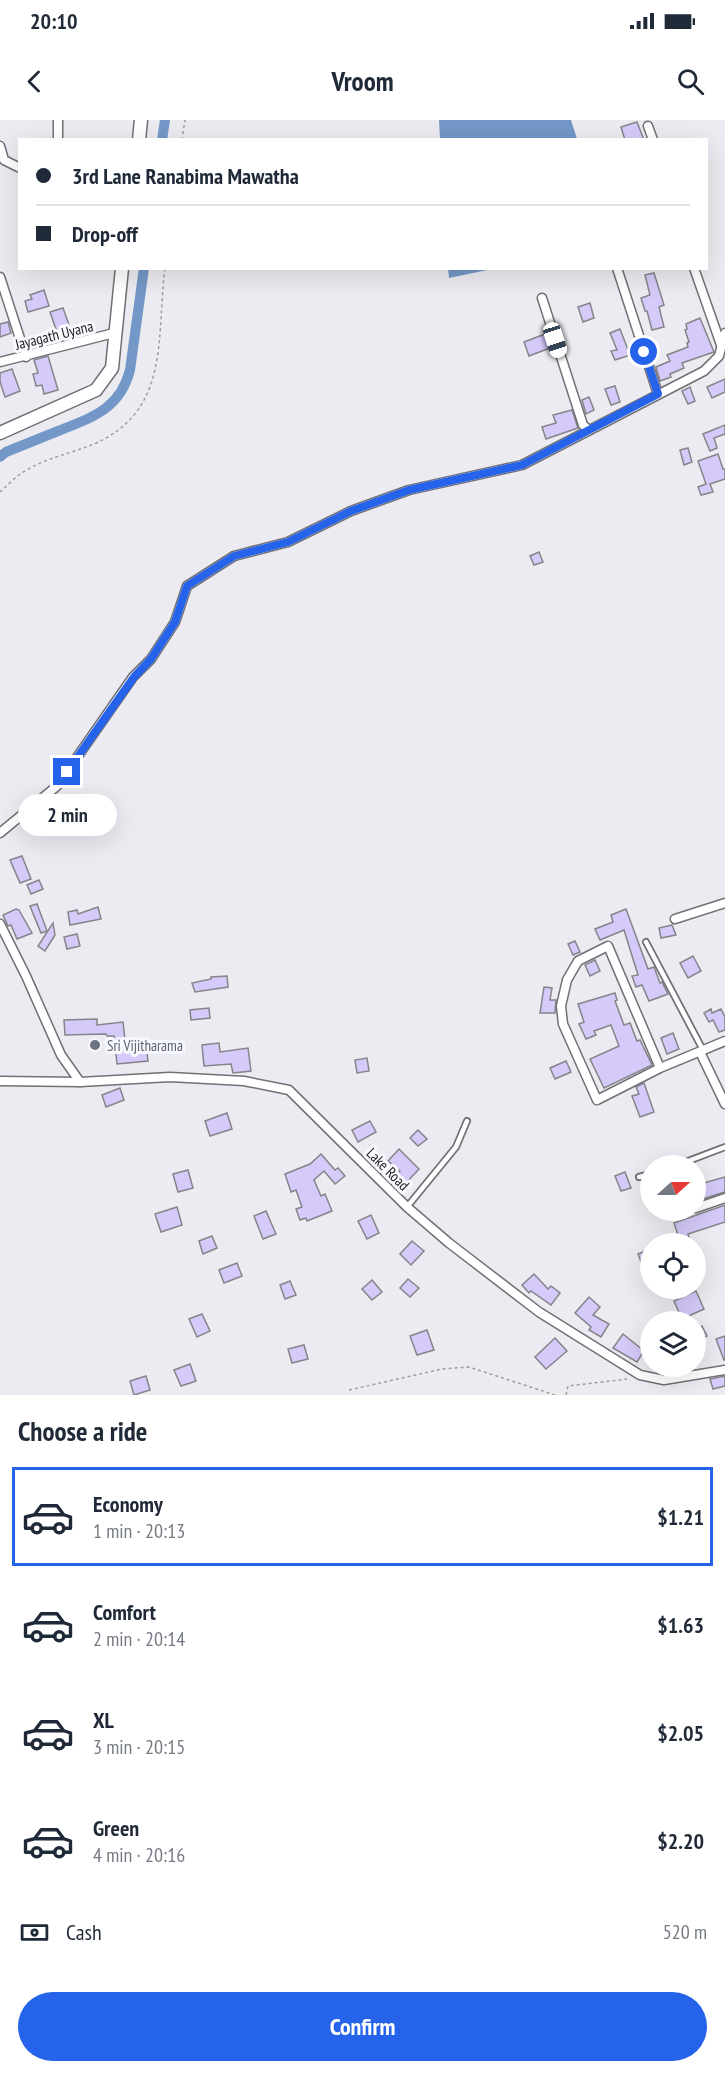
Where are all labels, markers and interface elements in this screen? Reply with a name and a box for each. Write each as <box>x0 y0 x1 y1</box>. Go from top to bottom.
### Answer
text: 20:10 <box>30 7 78 35</box>
text: Vroom <box>331 64 394 98</box>
icon: back <box>18 65 51 98</box>
icon: search <box>674 65 707 98</box>
text: 3rd Lane Ranabima Mawatha <box>72 162 299 190</box>
text: Drop-off <box>72 220 138 248</box>
street label: Jayagath Uyana <box>12 316 95 354</box>
car <box>541 320 569 360</box>
route start <box>630 338 657 365</box>
route end <box>53 758 80 785</box>
callout: 2 min <box>17 793 116 835</box>
text: 2 min <box>47 802 88 828</box>
place label: Sri Vijitharama <box>107 1036 183 1055</box>
marker: Sri Vijitharama <box>88 1038 102 1052</box>
street label: Lake Road <box>363 1144 413 1194</box>
north arrow <box>640 1155 706 1221</box>
map controls <box>640 1155 706 1377</box>
button: locate <box>640 1233 706 1299</box>
button: layers <box>640 1311 706 1377</box>
text: Choose a ride <box>18 1414 147 1448</box>
icon: car <box>21 1490 75 1544</box>
text: Economy <box>93 1490 163 1518</box>
text: $1.21 <box>657 1503 704 1531</box>
text: 1 min · 20:13 <box>93 1518 185 1544</box>
icon: car <box>21 1598 75 1652</box>
text: Comfort <box>93 1598 156 1626</box>
text: $1.63 <box>657 1611 704 1639</box>
text: 2 min · 20:14 <box>93 1626 185 1652</box>
icon: car <box>21 1706 75 1760</box>
text: XL <box>93 1706 114 1734</box>
text: $2.05 <box>657 1719 704 1747</box>
text: 3 min · 20:15 <box>93 1734 185 1760</box>
icon: car <box>21 1814 75 1868</box>
text: Green <box>93 1814 139 1842</box>
text: $2.20 <box>657 1827 704 1855</box>
text: 4 min · 20:16 <box>93 1842 185 1868</box>
icon: cash <box>18 1916 51 1949</box>
text: Cash <box>66 1918 102 1946</box>
text: 520 m <box>663 1919 707 1945</box>
button: Confirm <box>18 1992 707 2061</box>

